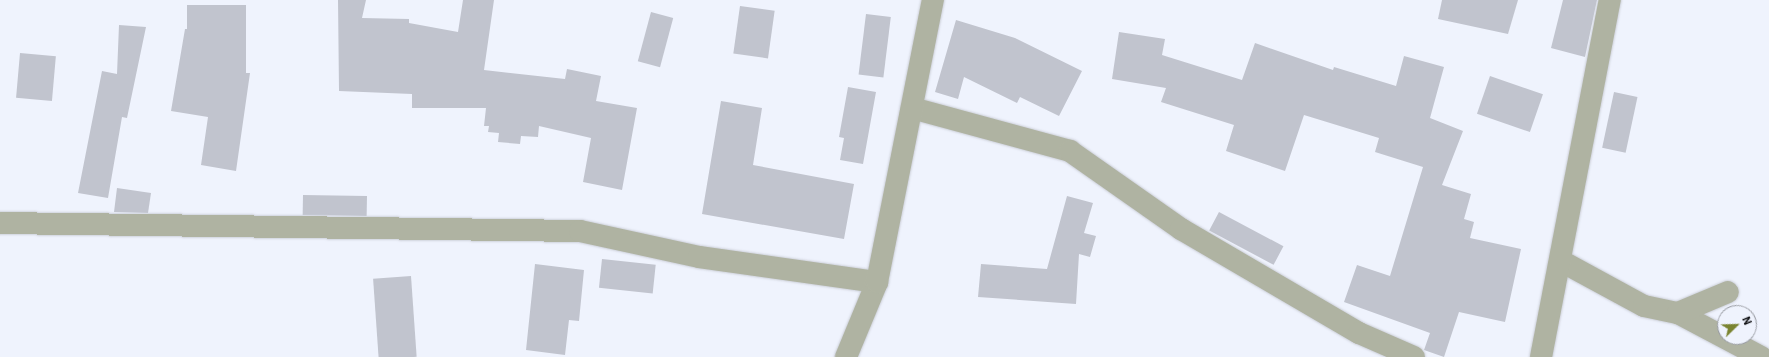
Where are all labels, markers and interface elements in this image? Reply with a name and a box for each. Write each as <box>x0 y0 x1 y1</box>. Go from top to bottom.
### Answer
north arrow <box>1717 305 1757 345</box>
text: N <box>1739 314 1755 327</box>

